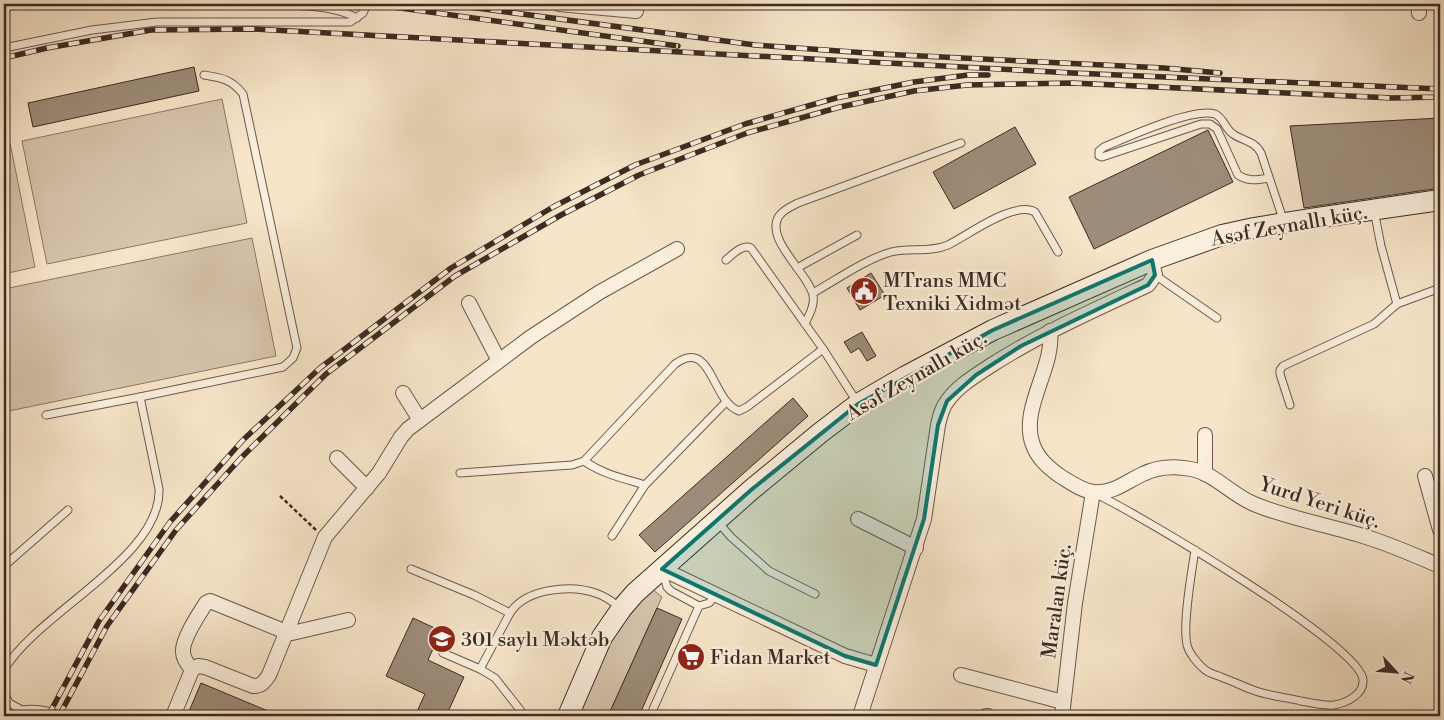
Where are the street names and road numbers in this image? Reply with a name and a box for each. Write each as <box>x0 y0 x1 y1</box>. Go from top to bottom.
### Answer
street label: Asəf Zeynallı küç. <box>1208 200 1369 253</box>
street label: Asəf Zeynallı küç. <box>841 326 992 427</box>
street label: Yurd Yeri küç. <box>1255 472 1383 535</box>
street label: Maralan küç. <box>1037 542 1078 660</box>

